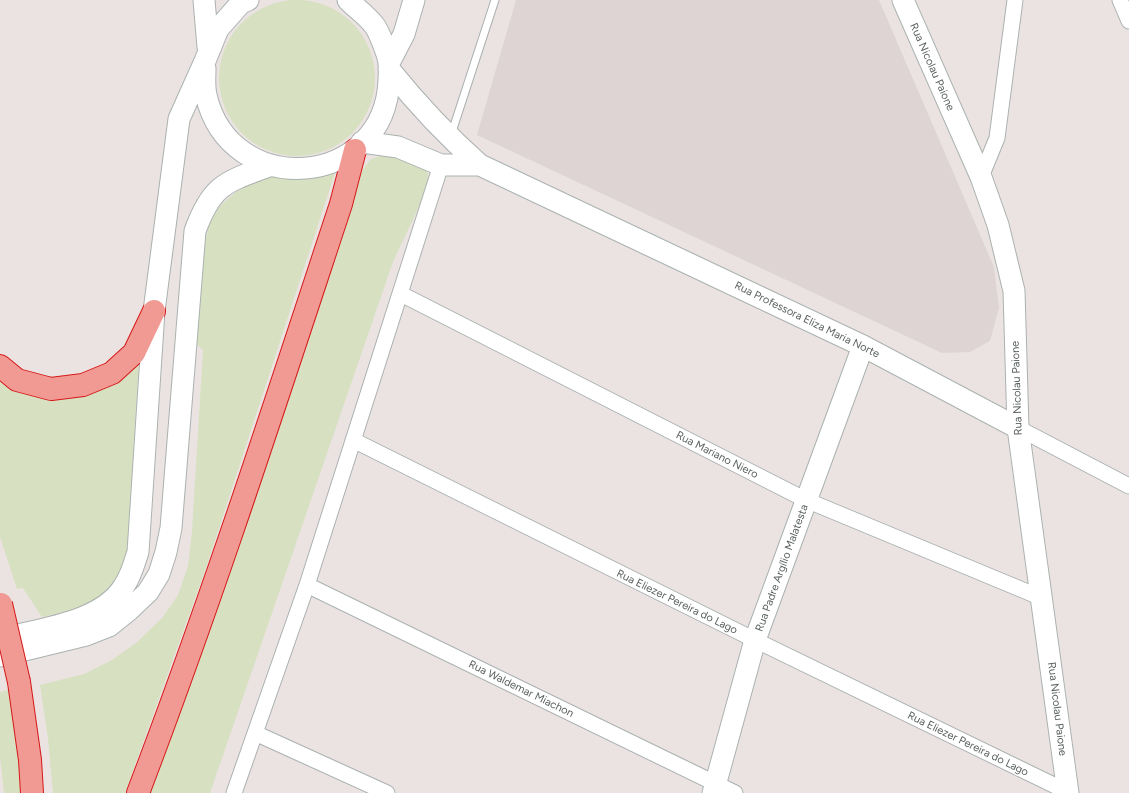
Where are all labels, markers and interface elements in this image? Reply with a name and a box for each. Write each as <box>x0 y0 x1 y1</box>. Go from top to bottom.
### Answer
street label: Rua Nicolau Paione <box>907 21 957 113</box>
street label: Rua Professora Eliza Maria Norte <box>732 279 882 361</box>
street label: Rua Nicolau Paione <box>1009 341 1025 435</box>
street label: Rua Mariano Niero <box>674 429 760 481</box>
street label: Rua Padre Argílio Malatesta <box>753 503 811 633</box>
street label: Rua Eliezer Pereira do Lago <box>614 567 740 637</box>
street label: Rua Waldemar Miachon <box>466 658 576 720</box>
street label: Rua Nicolau Paione <box>1045 661 1069 757</box>
street label: Rua Eliezer Pereira do Lago <box>905 709 1031 779</box>

